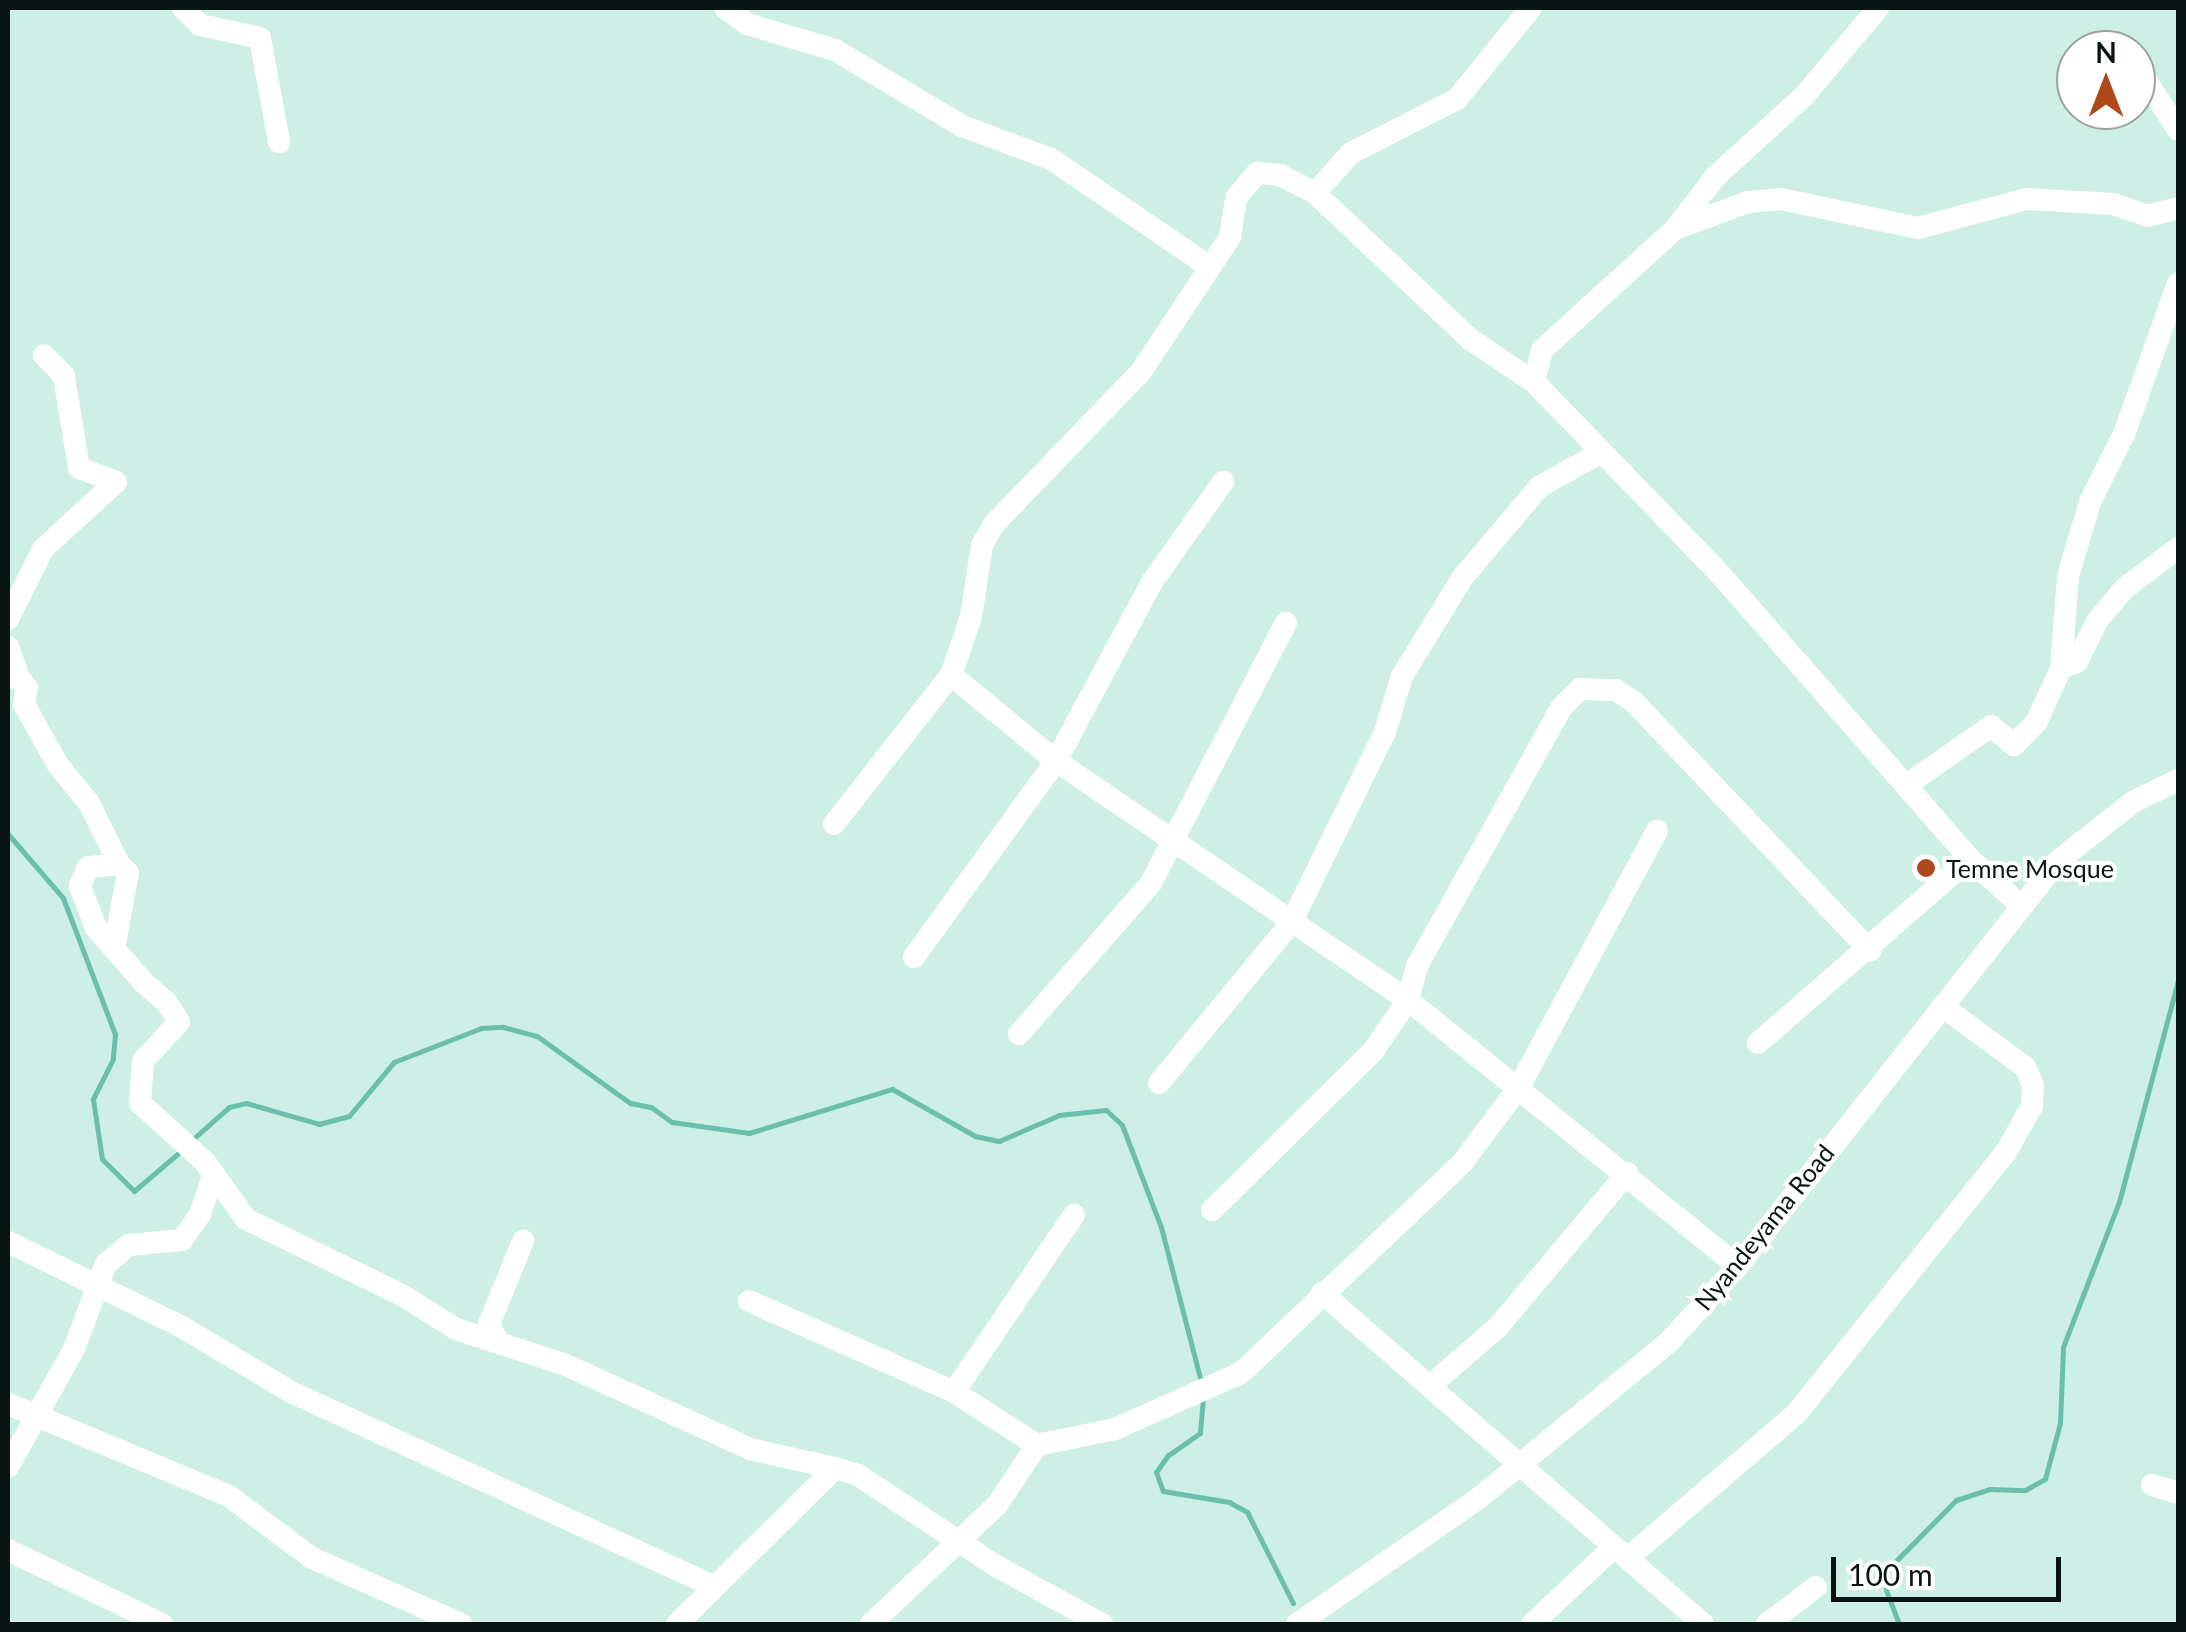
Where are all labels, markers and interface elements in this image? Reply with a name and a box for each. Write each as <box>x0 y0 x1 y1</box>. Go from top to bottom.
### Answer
north arrow <box>2056 30 2156 130</box>
text: N <box>2095 35 2117 69</box>
place label: Temne Mosque <box>1946 853 2114 883</box>
marker: Temne Mosque <box>1915 857 1937 879</box>
street label: Nyandeyama Road <box>1688 1138 1840 1316</box>
scale bar <box>1836 1537 2066 1599</box>
text: 100 m <box>1848 1556 1933 1592</box>

